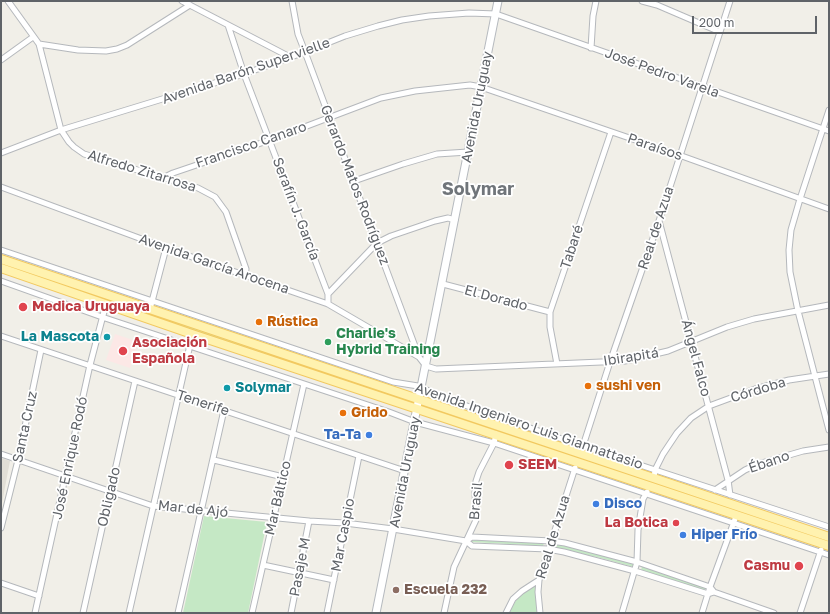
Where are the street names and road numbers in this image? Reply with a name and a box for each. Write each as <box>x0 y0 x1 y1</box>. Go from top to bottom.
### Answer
street label: Avenida Barón Supervielle <box>160 34 332 108</box>
street label: José Pedro Varela <box>603 45 721 101</box>
street label: Avenida Uruguay <box>458 50 496 164</box>
street label: Gerardo Matos Rodríguez <box>317 103 393 267</box>
street label: Francisco Canaro <box>193 118 309 172</box>
street label: Paraísos <box>625 130 685 164</box>
street label: Alfredo Zitarrosa <box>86 147 198 195</box>
street label: Serafín J. García <box>269 155 323 263</box>
street label: Real de Azua <box>635 184 677 272</box>
street label: Tabaré <box>557 223 587 271</box>
street label: Avenida García Arocena <box>137 230 291 298</box>
street label: El Dorado <box>462 281 530 315</box>
street label: Ángel Falco <box>678 318 714 398</box>
street label: Ibirapitá <box>602 344 660 370</box>
street label: Córdoba <box>728 374 788 406</box>
street label: Avenida Ingeniero Luis Giannattasio <box>413 379 645 473</box>
street label: Tenerife <box>174 387 232 419</box>
street label: Santa Cruz <box>9 390 41 464</box>
street label: José Enrique Rodó <box>49 395 91 521</box>
street label: Avenida Uruguay <box>386 415 424 529</box>
street label: Ébano <box>746 447 792 477</box>
street label: Mar Báltico <box>261 459 295 537</box>
street label: Obligado <box>94 466 124 528</box>
street label: Brasil <box>466 481 486 521</box>
street label: Real de Azua <box>532 493 574 581</box>
street label: Mar de Ajó <box>157 497 229 521</box>
street label: Mar Caspio <box>328 497 358 573</box>
street label: Pasaje M <box>286 536 314 598</box>

